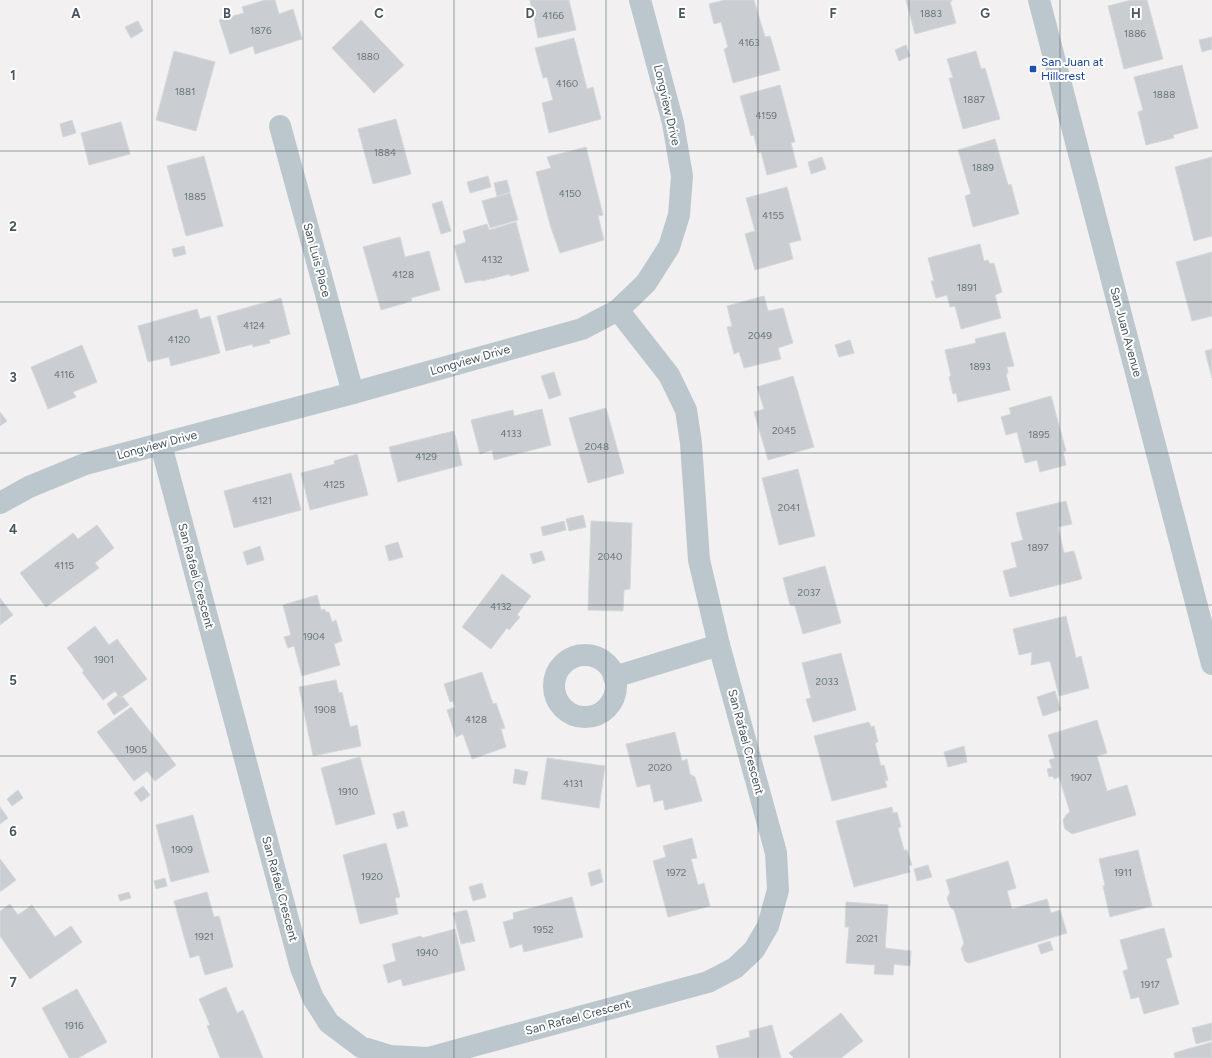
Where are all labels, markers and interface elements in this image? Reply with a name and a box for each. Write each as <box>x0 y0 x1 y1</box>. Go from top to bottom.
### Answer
text: A <box>71 6 81 21</box>
text: B <box>223 6 231 21</box>
text: C <box>374 6 384 21</box>
text: D <box>525 6 535 21</box>
text: E <box>678 6 686 21</box>
text: F <box>829 6 837 21</box>
text: G <box>980 6 990 21</box>
text: H <box>1131 6 1141 21</box>
house number: 1883 <box>920 7 942 20</box>
house number: 4166 <box>542 9 564 22</box>
house number: 1876 <box>250 24 272 37</box>
house number: 1886 <box>1124 27 1146 40</box>
house number: 4163 <box>738 36 760 49</box>
house number: 1880 <box>357 50 379 63</box>
place label: San Juan at Hillcrest <box>1041 55 1104 83</box>
street label: Longview Drive <box>651 63 683 147</box>
marker: San Juan at Hillcrest <box>1028 64 1038 74</box>
text: 1 <box>10 68 16 83</box>
house number: 4160 <box>556 77 578 90</box>
house number: 1881 <box>175 85 195 98</box>
house number: 1888 <box>1153 88 1175 101</box>
house number: 1887 <box>963 93 986 106</box>
house number: 4159 <box>755 109 777 122</box>
house number: 1884 <box>374 146 396 159</box>
house number: 1889 <box>972 161 994 174</box>
house number: 4150 <box>559 187 581 200</box>
house number: 1885 <box>184 190 206 203</box>
house number: 4155 <box>762 209 784 222</box>
text: 2 <box>9 219 17 234</box>
street label: San Luis Place <box>300 221 334 299</box>
house number: 4132 <box>481 253 503 266</box>
house number: 4128 <box>392 268 414 281</box>
house number: 1891 <box>957 281 977 294</box>
street label: San Juan Avenue <box>1107 286 1145 379</box>
house number: 4124 <box>243 319 265 332</box>
house number: 2049 <box>748 329 772 342</box>
house number: 4120 <box>168 333 190 346</box>
street label: Longview Drive <box>428 342 512 378</box>
house number: 1893 <box>969 360 991 373</box>
house number: 4116 <box>54 368 74 381</box>
text: 3 <box>9 370 17 385</box>
house number: 2045 <box>772 424 796 437</box>
street label: Longview Drive <box>115 427 199 462</box>
house number: 4133 <box>500 427 522 440</box>
house number: 1895 <box>1028 428 1050 441</box>
house number: 2048 <box>585 440 609 453</box>
house number: 4129 <box>415 450 437 463</box>
house number: 4125 <box>323 478 345 491</box>
house number: 4121 <box>252 494 272 507</box>
house number: 2041 <box>778 501 800 514</box>
text: 4 <box>9 522 17 537</box>
street label: San Rafael Crescent <box>175 522 217 631</box>
house number: 1897 <box>1027 541 1049 554</box>
house number: 2040 <box>598 550 622 563</box>
house number: 4115 <box>54 559 74 572</box>
house number: 2037 <box>798 586 821 599</box>
house number: 4132 <box>490 600 512 613</box>
house number: 1904 <box>303 630 325 643</box>
house number: 1901 <box>94 653 114 666</box>
text: 5 <box>9 673 17 688</box>
house number: 2033 <box>816 675 838 688</box>
street label: San Rafael Crescent <box>725 688 767 797</box>
house number: 1908 <box>314 703 336 716</box>
house number: 4128 <box>465 713 487 726</box>
house number: 1905 <box>125 743 147 756</box>
house number: 2020 <box>648 761 672 774</box>
house number: 1907 <box>1070 771 1092 784</box>
house number: 4131 <box>563 777 583 790</box>
house number: 1910 <box>338 785 358 798</box>
text: 6 <box>9 824 17 839</box>
street label: San Rafael Crescent <box>259 835 301 944</box>
house number: 1909 <box>171 843 193 856</box>
house number: 1972 <box>666 866 686 879</box>
house number: 1911 <box>1114 866 1132 879</box>
house number: 1920 <box>361 870 383 883</box>
house number: 1952 <box>532 923 554 936</box>
house number: 1921 <box>194 930 214 943</box>
house number: 2021 <box>856 932 878 945</box>
house number: 1940 <box>416 946 438 959</box>
text: 7 <box>9 975 17 990</box>
house number: 1917 <box>1140 978 1160 991</box>
street label: San Rafael Crescent <box>524 996 633 1038</box>
house number: 1916 <box>64 1019 84 1032</box>

